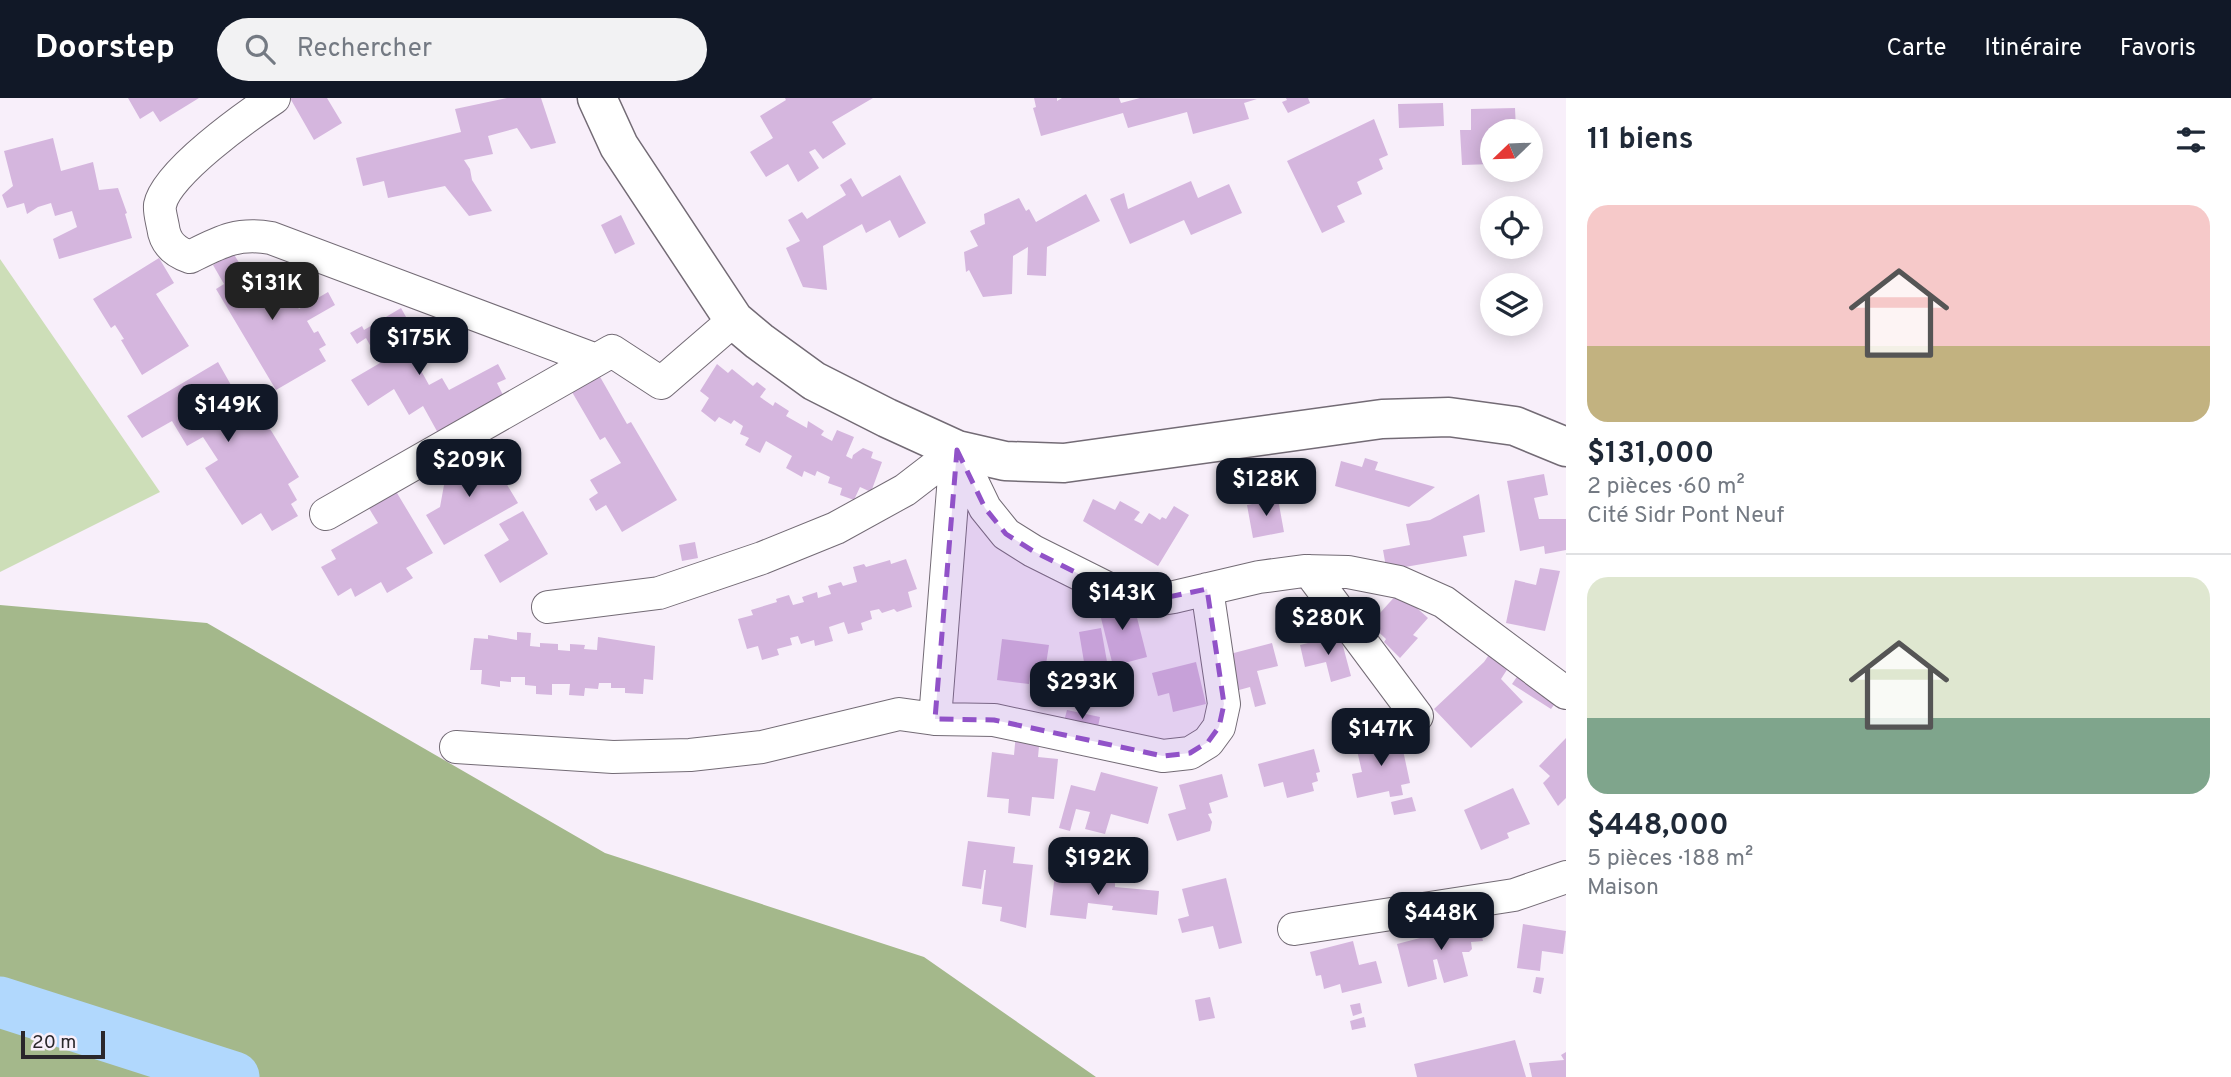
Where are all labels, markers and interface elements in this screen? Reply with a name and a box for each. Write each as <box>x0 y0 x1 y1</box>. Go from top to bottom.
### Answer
search box <box>217 18 707 81</box>
text: Doorstep <box>35 28 175 70</box>
icon: search <box>241 30 279 68</box>
text: Rechercher <box>297 33 432 66</box>
text: Carte <box>1886 34 1946 64</box>
text: Itinéraire <box>1984 34 2082 64</box>
text: Favoris <box>2120 34 2196 64</box>
north arrow <box>1480 119 1544 182</box>
map controls <box>1480 119 1543 336</box>
icon: filters <box>2172 121 2210 159</box>
text: 11 biens <box>1587 122 1694 159</box>
button: locate <box>1480 196 1543 259</box>
icon: home <box>1836 250 1962 376</box>
pin: $131K <box>223 262 321 322</box>
text: $131K <box>241 270 303 299</box>
button: layers <box>1480 273 1543 336</box>
pin: $175K <box>370 317 468 377</box>
text: $175K <box>386 325 452 354</box>
pin: $149K <box>179 384 277 444</box>
text: $149K <box>194 392 262 421</box>
text: $131,000 <box>1587 436 1714 473</box>
pin: $209K <box>420 440 518 499</box>
text: $209K <box>432 447 506 476</box>
pin: $128K <box>1217 458 1315 518</box>
text: $128K <box>1232 466 1300 495</box>
text: 2 pièces · 60 m² <box>1587 473 1745 502</box>
text: Cité Sidr Pont Neuf <box>1587 502 1784 531</box>
pin: $143K <box>1073 573 1171 632</box>
text: $143K <box>1088 580 1156 609</box>
pin: $280K <box>1279 598 1377 657</box>
text: $280K <box>1291 605 1365 634</box>
icon: home <box>1836 622 1962 748</box>
pin: $293K <box>1033 662 1131 721</box>
text: $293K <box>1046 669 1118 698</box>
pin: $147K <box>1332 708 1430 768</box>
text: $147K <box>1348 716 1414 745</box>
text: $448,000 <box>1587 808 1729 845</box>
pin: $192K <box>1049 838 1147 897</box>
text: $192K <box>1064 845 1132 874</box>
text: 5 pièces · 188 m² <box>1587 845 1753 874</box>
text: Maison <box>1587 874 1659 903</box>
pin: $448K <box>1392 892 1490 952</box>
text: $448K <box>1404 900 1478 929</box>
scale bar <box>21 1028 105 1060</box>
text: 20 m <box>32 1031 76 1055</box>

